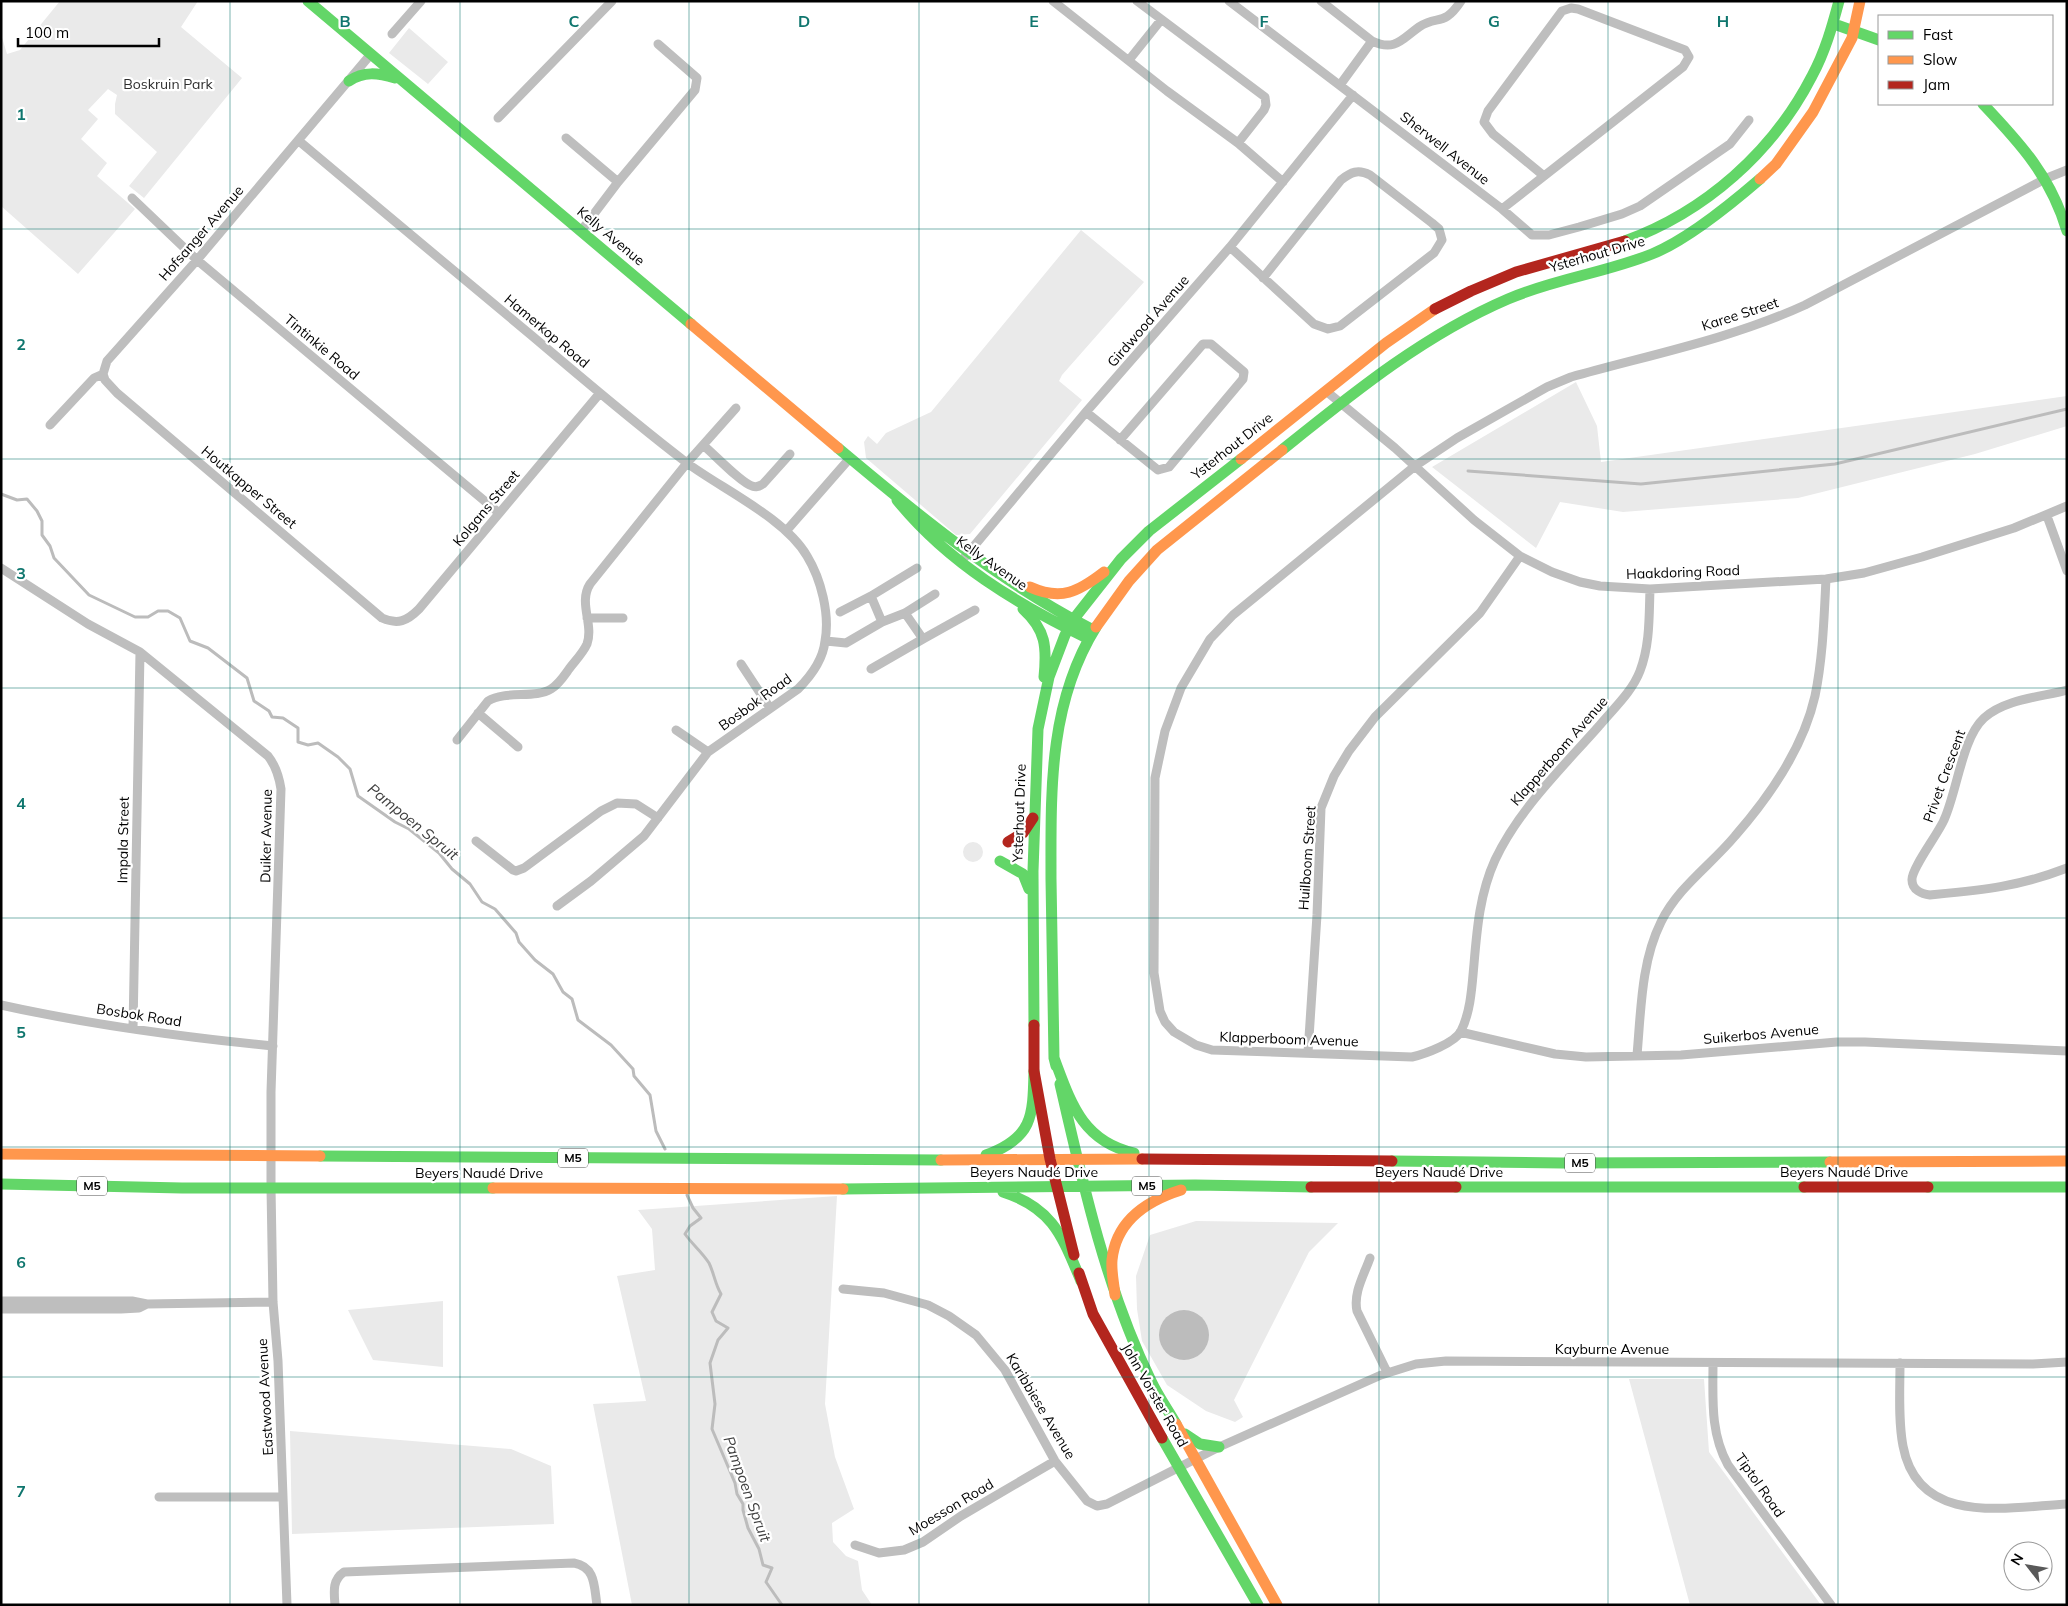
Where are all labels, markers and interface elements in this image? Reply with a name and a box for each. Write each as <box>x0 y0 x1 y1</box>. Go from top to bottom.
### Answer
text: B <box>339 11 351 31</box>
text: C <box>569 11 580 31</box>
text: D <box>798 11 810 31</box>
text: E <box>1029 11 1039 31</box>
text: F <box>1259 11 1269 31</box>
text: G <box>1488 11 1500 31</box>
text: H <box>1717 11 1729 31</box>
scale bar <box>18 15 159 47</box>
legend <box>1878 15 2053 105</box>
text: 100 m <box>25 23 69 42</box>
text: Fast <box>1923 25 1953 44</box>
text: Slow <box>1923 50 1957 69</box>
park label: Boskruin Park <box>123 75 214 93</box>
text: Jam <box>1923 75 1950 94</box>
text: 1 <box>16 104 26 124</box>
street label: Sherwell Avenue <box>1397 107 1493 189</box>
street label: Hofsanger Avenue <box>155 182 247 284</box>
street label: Kelly Avenue <box>573 202 649 270</box>
street label: Ysterhout Drive <box>1546 232 1647 276</box>
street label: Girdwood Avenue <box>1103 271 1193 371</box>
street label: Hamerkop Road <box>501 290 593 372</box>
street label: Karee Street <box>1699 293 1781 335</box>
street label: Tintinkie Road <box>281 310 363 384</box>
text: 2 <box>16 334 26 354</box>
street label: Ysterhout Drive <box>1187 409 1276 484</box>
street label: Houtkapper Street <box>198 442 300 532</box>
street label: Kolgans Street <box>449 466 523 550</box>
street label: Kelly Avenue <box>953 532 1031 594</box>
street label: Haakdoring Road <box>1626 561 1740 583</box>
text: 3 <box>16 563 26 583</box>
street label: Bosbok Road <box>715 669 795 735</box>
street label: Klapperboom Avenue <box>1507 693 1611 809</box>
street label: Privet Crescent <box>1919 727 1969 825</box>
street label: Ysterhout Drive <box>1008 763 1030 864</box>
water label: Pampoen Spruit <box>364 779 463 864</box>
street label: Duiker Avenue <box>256 789 276 883</box>
text: 4 <box>16 793 26 813</box>
street label: Impala Street <box>113 796 133 884</box>
street label: Huilboom Street <box>1294 805 1320 911</box>
street label: Bosbok Road <box>95 999 183 1031</box>
street label: Suikerbos Avenue <box>1703 1020 1819 1048</box>
text: 5 <box>16 1022 26 1042</box>
street label: Klapperboom Avenue <box>1219 1028 1359 1050</box>
road number: M5 <box>558 1148 588 1168</box>
road number: M5 <box>1565 1154 1595 1172</box>
street label: Beyers Naudé Drive <box>970 1163 1098 1181</box>
street label: Beyers Naudé Drive <box>1375 1163 1503 1181</box>
street label: Beyers Naudé Drive <box>1780 1163 1908 1181</box>
street label: Beyers Naudé Drive <box>415 1164 543 1182</box>
road number: M5 <box>77 1176 107 1196</box>
road number: M5 <box>1132 1176 1162 1196</box>
text: 6 <box>16 1252 26 1272</box>
street label: Eastwood Avenue <box>253 1338 277 1456</box>
street label: John Vorster Road <box>1118 1340 1192 1450</box>
street label: Kayburne Avenue <box>1555 1340 1669 1358</box>
street label: Karibbiese Avenue <box>1002 1350 1080 1462</box>
water label: Pampoen Spruit <box>720 1433 776 1545</box>
street label: Tiptol Road <box>1731 1449 1789 1521</box>
street label: Moesson Road <box>905 1475 997 1539</box>
text: 7 <box>16 1481 26 1501</box>
north arrow <box>2003 1541 2053 1591</box>
text: N <box>2006 1550 2027 1568</box>

